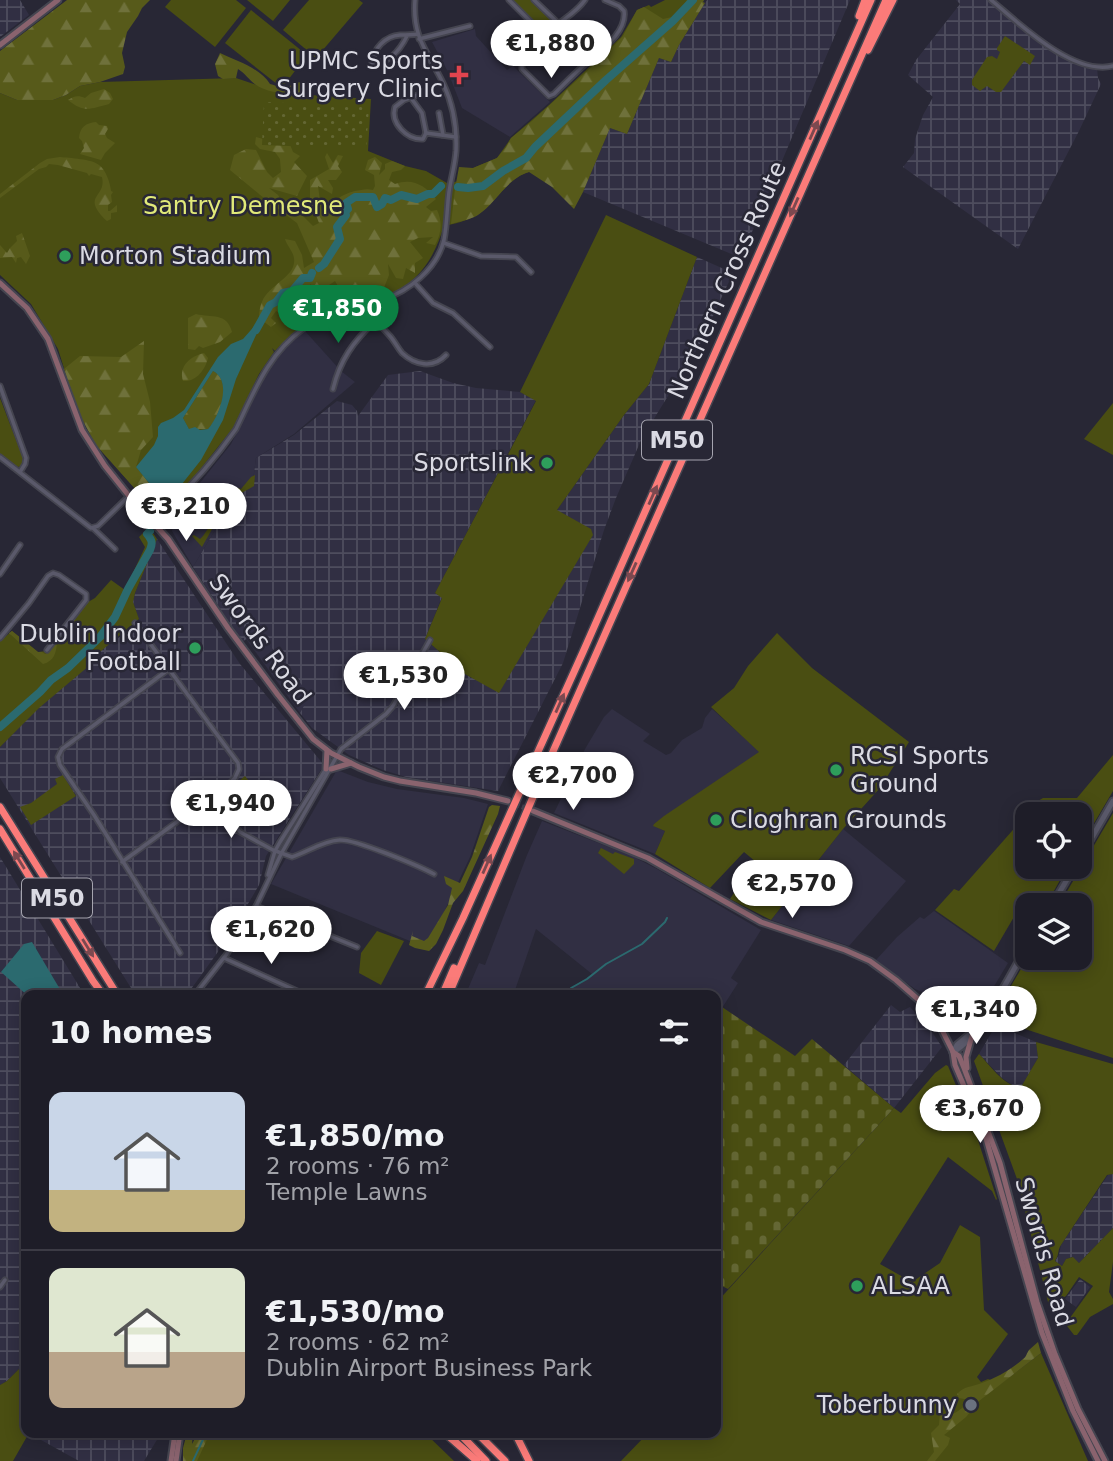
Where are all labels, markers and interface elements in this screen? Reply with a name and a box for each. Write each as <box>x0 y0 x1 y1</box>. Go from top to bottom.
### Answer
pin: €1,880 <box>494 20 608 80</box>
text: €1,880 <box>507 30 595 56</box>
place label: UPMC Sports Surgery Clinic <box>276 47 443 103</box>
marker: UPMC Sports Surgery Clinic <box>449 65 469 85</box>
one-way arrow <box>808 120 820 140</box>
street label: Northern Cross Route <box>662 157 792 403</box>
park label: Santry Demesne <box>143 192 343 220</box>
one-way arrow <box>788 197 800 217</box>
place label: Morton Stadium <box>79 242 271 270</box>
marker: Morton Stadium <box>57 248 73 264</box>
pin: €1,850 <box>281 286 395 345</box>
text: €1,850 <box>294 295 382 321</box>
road number: M50 <box>642 420 712 460</box>
place label: Sportslink <box>414 449 533 477</box>
marker: Sportslink <box>539 455 555 471</box>
pin: €3,210 <box>129 484 243 543</box>
one-way arrow <box>647 485 659 505</box>
text: €3,210 <box>142 493 230 519</box>
one-way arrow <box>626 562 638 582</box>
street label: Swords Road <box>203 568 317 710</box>
place label: Dublin Indoor Football <box>19 620 181 676</box>
marker: Dublin Indoor Football <box>187 640 203 656</box>
pin: €1,530 <box>347 652 461 712</box>
text: €1,530 <box>360 662 448 688</box>
one-way arrow <box>555 692 566 713</box>
place label: RCSI Sports Ground <box>850 742 989 798</box>
pin: €2,700 <box>516 752 630 812</box>
text: €2,700 <box>529 762 617 788</box>
marker: RCSI Sports Ground <box>828 762 844 778</box>
pin: €1,940 <box>174 780 288 840</box>
text: €1,940 <box>187 790 275 816</box>
map controls <box>1015 802 1092 970</box>
button: locate <box>1015 802 1092 879</box>
place label: Cloghran Grounds <box>730 806 947 834</box>
marker: Cloghran Grounds <box>708 812 724 828</box>
one-way arrow <box>12 850 25 869</box>
one-way arrow <box>482 853 493 874</box>
pin: €2,570 <box>735 860 849 920</box>
text: €2,570 <box>748 870 836 896</box>
road number: M50 <box>22 878 92 917</box>
button: layers <box>1015 893 1092 970</box>
pin: €1,620 <box>214 906 328 966</box>
text: €1,620 <box>227 916 315 942</box>
one-way arrow <box>81 938 94 957</box>
pin: €1,340 <box>919 986 1033 1046</box>
text: €1,340 <box>932 996 1020 1022</box>
icon: filters <box>655 1013 693 1051</box>
text: 10 homes <box>49 1015 213 1050</box>
pin: €3,670 <box>923 1086 1037 1145</box>
text: €3,670 <box>936 1095 1024 1121</box>
text: €1,850/mo <box>266 1118 445 1153</box>
icon: home <box>105 1120 189 1204</box>
text: 2 rooms · 76 m² <box>266 1153 450 1179</box>
street label: Swords Road <box>1009 1174 1079 1330</box>
text: Temple Lawns <box>266 1179 427 1205</box>
place label: ALSAA <box>871 1272 951 1300</box>
marker: ALSAA <box>849 1278 865 1294</box>
text: €1,530/mo <box>266 1294 445 1329</box>
icon: home <box>105 1296 189 1380</box>
text: 2 rooms · 62 m² <box>266 1329 450 1355</box>
text: Dublin Airport Business Park <box>266 1355 592 1381</box>
place label: Toberbunny <box>816 1391 957 1419</box>
marker: Toberbunny <box>963 1397 979 1413</box>

